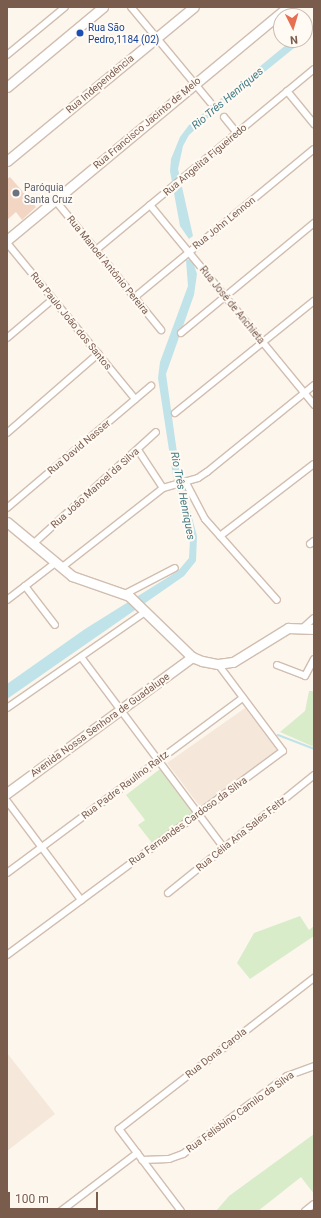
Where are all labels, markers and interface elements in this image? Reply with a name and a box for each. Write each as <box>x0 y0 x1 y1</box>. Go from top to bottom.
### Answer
north arrow <box>273 8 313 48</box>
place label: Rua São Pedro,1184 (02) <box>88 21 159 44</box>
marker: Rua São Pedro,1184 (02) <box>75 28 85 38</box>
text: N <box>290 33 298 46</box>
street label: Rua Independência <box>64 52 136 116</box>
water label: Rio Três Henriques <box>189 65 267 133</box>
street label: Rua Francisco Jacinto de Melo <box>91 75 203 171</box>
street label: Rua Angelita Figueiredo <box>161 122 249 198</box>
place label: Paróquia Santa Cruz <box>24 181 72 204</box>
marker: Paróquia Santa Cruz <box>11 188 21 198</box>
street label: Rua John Lennon <box>190 194 258 252</box>
street label: Rua Manoel Antônio Pereira <box>64 213 152 317</box>
street label: Rua José de Anchieta <box>197 264 267 346</box>
street label: Rua Paulo João dos Santos <box>28 270 114 372</box>
street label: Rua David Nasser <box>45 417 113 477</box>
street label: Rua João Manoel da Silva <box>48 445 142 531</box>
water label: Rio Três Henriques <box>167 451 197 541</box>
street label: Avenida Nossa Senhora de Guadalupe <box>28 670 172 780</box>
street label: Rua Padre Raulino Raitz <box>79 748 171 822</box>
street label: Rua Fernandes Cardoso da Silva <box>127 774 249 868</box>
street label: Rua Célia Ana Sales Feltz <box>194 794 288 874</box>
street label: Rua Dona Carola <box>183 1025 249 1081</box>
street label: Rua Felisbino Camilo da Silva <box>184 1069 296 1155</box>
scale bar <box>10 1184 100 1210</box>
text: 100 m <box>15 1192 49 1206</box>

